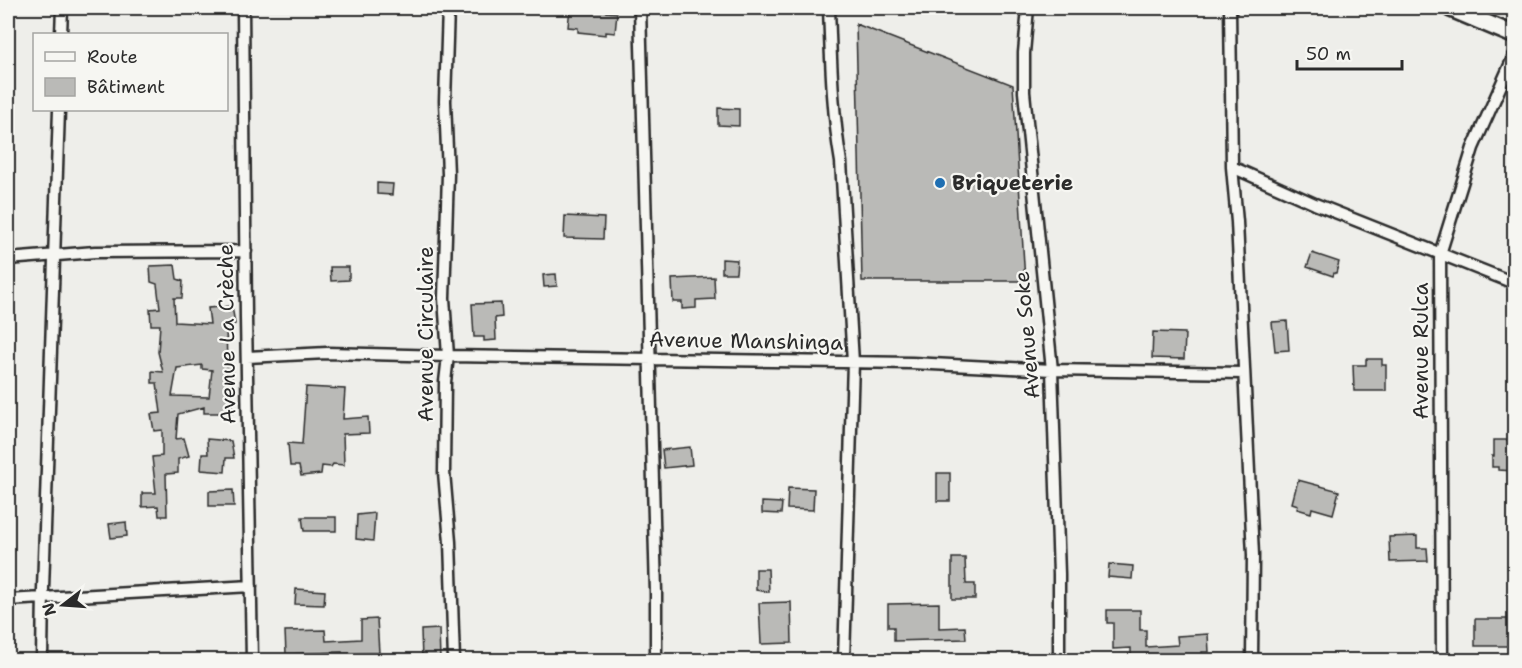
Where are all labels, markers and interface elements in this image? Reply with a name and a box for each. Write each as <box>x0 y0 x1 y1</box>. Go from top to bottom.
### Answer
legend <box>33 33 228 111</box>
scale bar <box>1297 33 1402 71</box>
text: 50 m <box>1306 42 1351 66</box>
text: Route <box>87 45 138 69</box>
text: Bâtiment <box>87 75 165 99</box>
place label: Briqueterie <box>952 169 1073 197</box>
marker: Briqueterie <box>933 176 947 190</box>
street label: Avenue La Crèche <box>211 244 243 424</box>
street label: Avenue Circulaire <box>412 246 440 422</box>
street label: Avenue Soke <box>1007 270 1047 400</box>
street label: Avenue Rulca <box>1407 283 1435 419</box>
street label: Avenue Manshinga <box>649 325 843 357</box>
north arrow <box>33 575 93 635</box>
text: N <box>37 600 61 618</box>

